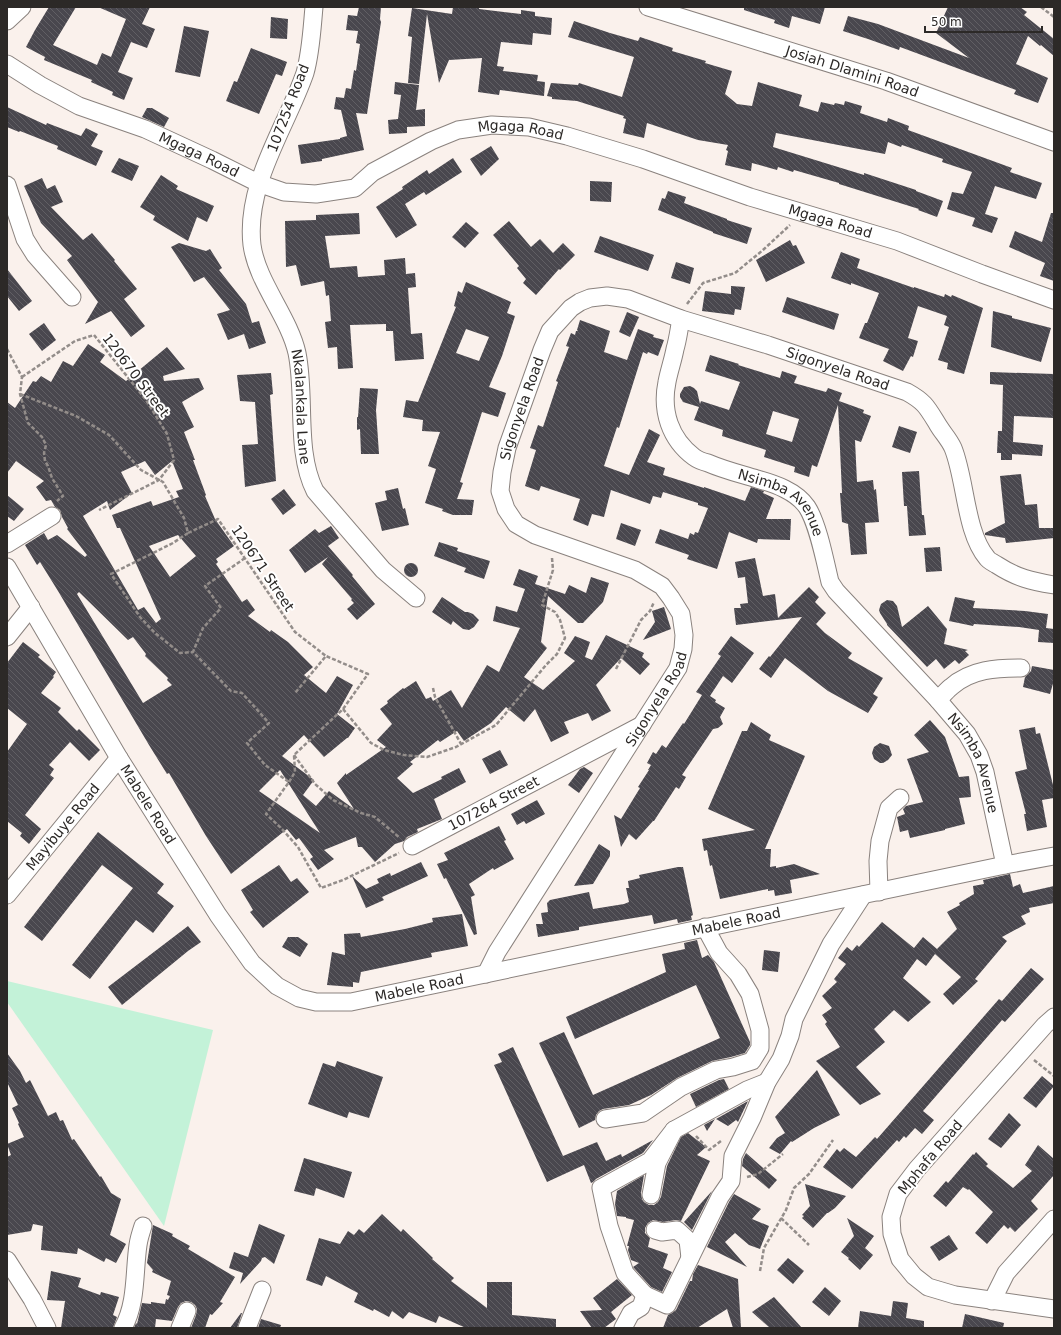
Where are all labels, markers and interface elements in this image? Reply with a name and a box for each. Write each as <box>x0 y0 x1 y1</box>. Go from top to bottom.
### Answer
scale bar <box>925 8 1042 34</box>
text: 50 m <box>931 15 962 29</box>
street label: Josiah Dlamini Road <box>783 42 921 100</box>
street label: 107254 Road <box>264 62 312 154</box>
street label: Mgaga Road <box>477 117 565 143</box>
street label: Mgaga Road <box>156 129 242 180</box>
street label: Mgaga Road <box>787 201 874 241</box>
street label: 120670 Street <box>99 330 173 420</box>
street label: Sigonyela Road <box>784 344 892 394</box>
street label: Nkalankala Lane <box>288 347 314 465</box>
street label: Sigonyela Road <box>497 355 547 461</box>
street label: Nsimba Avenue <box>736 466 826 538</box>
street label: 120671 Street <box>228 522 298 615</box>
street label: Sigonyela Road <box>622 650 690 749</box>
street label: Nsimba Avenue <box>944 710 1002 814</box>
street label: Mabele Road <box>117 762 179 847</box>
street label: 107264 Street <box>445 772 542 834</box>
street label: Mayibuye Road <box>23 780 103 873</box>
street label: Mabele Road <box>690 904 782 938</box>
street label: Mabele Road <box>373 971 465 1005</box>
street label: Mphafa Road <box>894 1117 966 1197</box>

